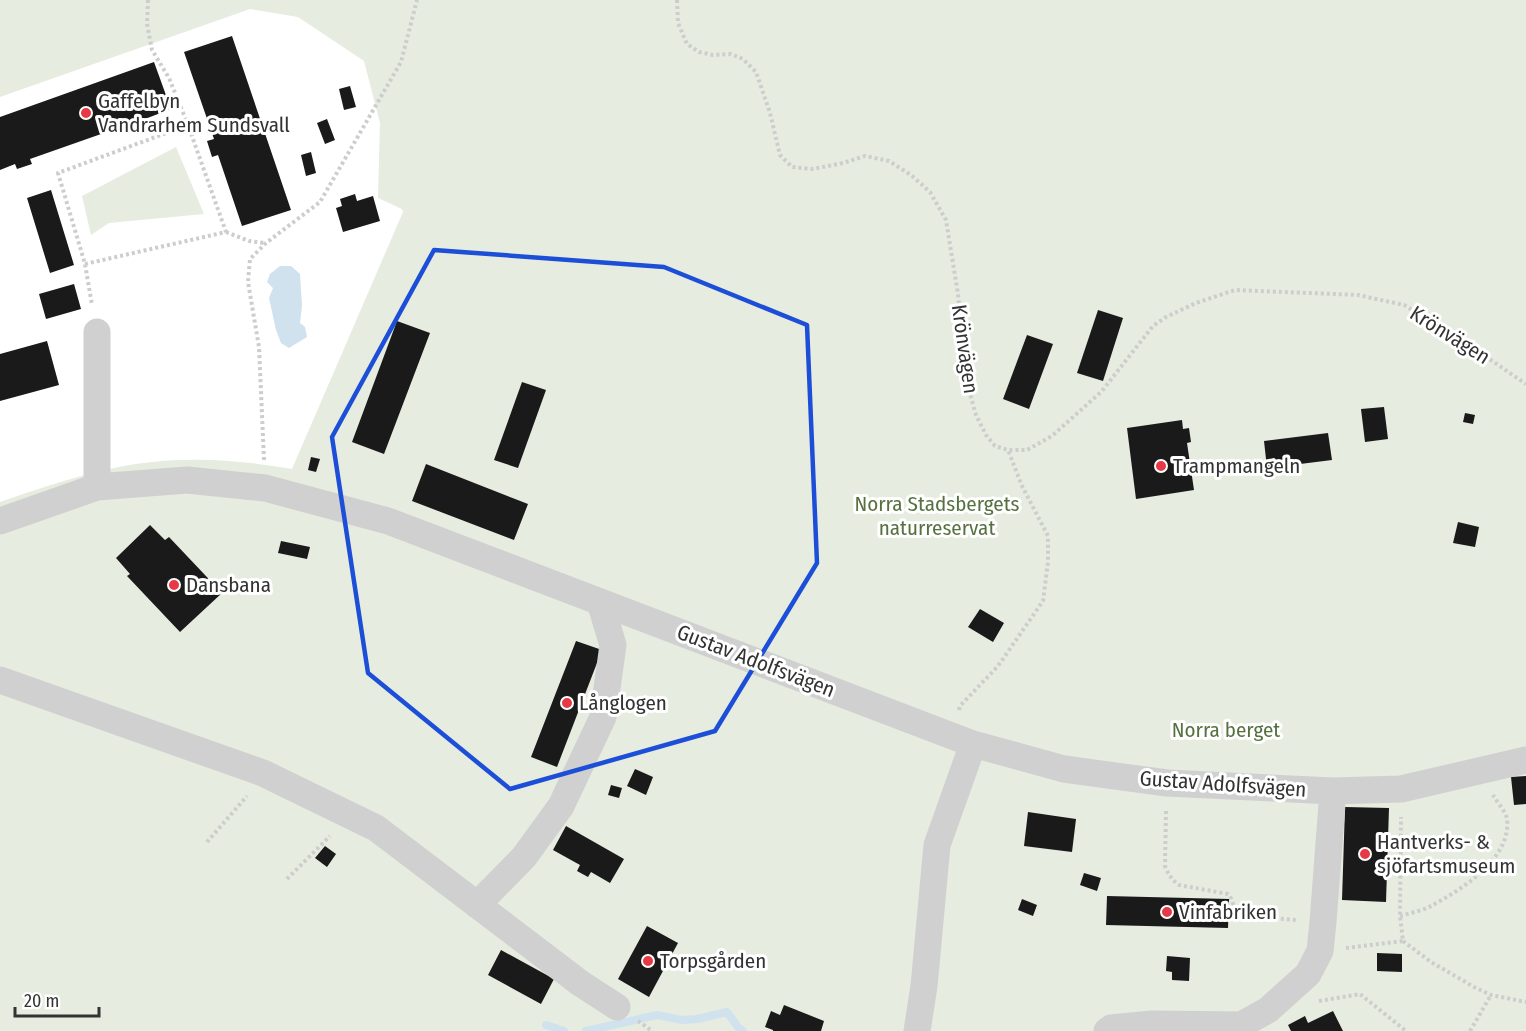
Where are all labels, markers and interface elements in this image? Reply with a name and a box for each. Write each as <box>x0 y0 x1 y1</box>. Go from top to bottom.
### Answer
place label: Gaffelbyn Vandrarhem Sundsvall <box>98 88 290 138</box>
marker: Gaffelbyn Vandrarhem Sundsvall <box>79 106 93 120</box>
street label: Krönvägen <box>1405 300 1495 370</box>
street label: Krönvägen <box>946 303 984 395</box>
place label: Trampmangeln <box>1173 453 1300 479</box>
marker: Trampmangeln <box>1154 459 1168 473</box>
park label: Norra Stadsbergets naturreservat <box>855 491 1020 541</box>
place label: Dansbana <box>186 572 271 598</box>
marker: Dansbana <box>167 578 181 592</box>
street label: Gustav Adolfsvägen <box>673 619 839 703</box>
place label: Långlogen <box>579 690 667 716</box>
marker: Långlogen <box>560 696 574 710</box>
park label: Norra berget <box>1172 717 1280 743</box>
street label: Gustav Adolfsvägen <box>1139 765 1307 803</box>
place label: Hantverks- & sjöfartsmuseum <box>1377 829 1515 879</box>
marker: Hantverks- & sjöfartsmuseum <box>1358 847 1372 861</box>
place label: Vinfabriken <box>1179 899 1277 925</box>
marker: Vinfabriken <box>1160 905 1174 919</box>
place label: Torpsgården <box>660 948 766 974</box>
marker: Torpsgården <box>641 954 655 968</box>
scale bar <box>15 980 99 1018</box>
text: 20 m <box>24 990 59 1012</box>

